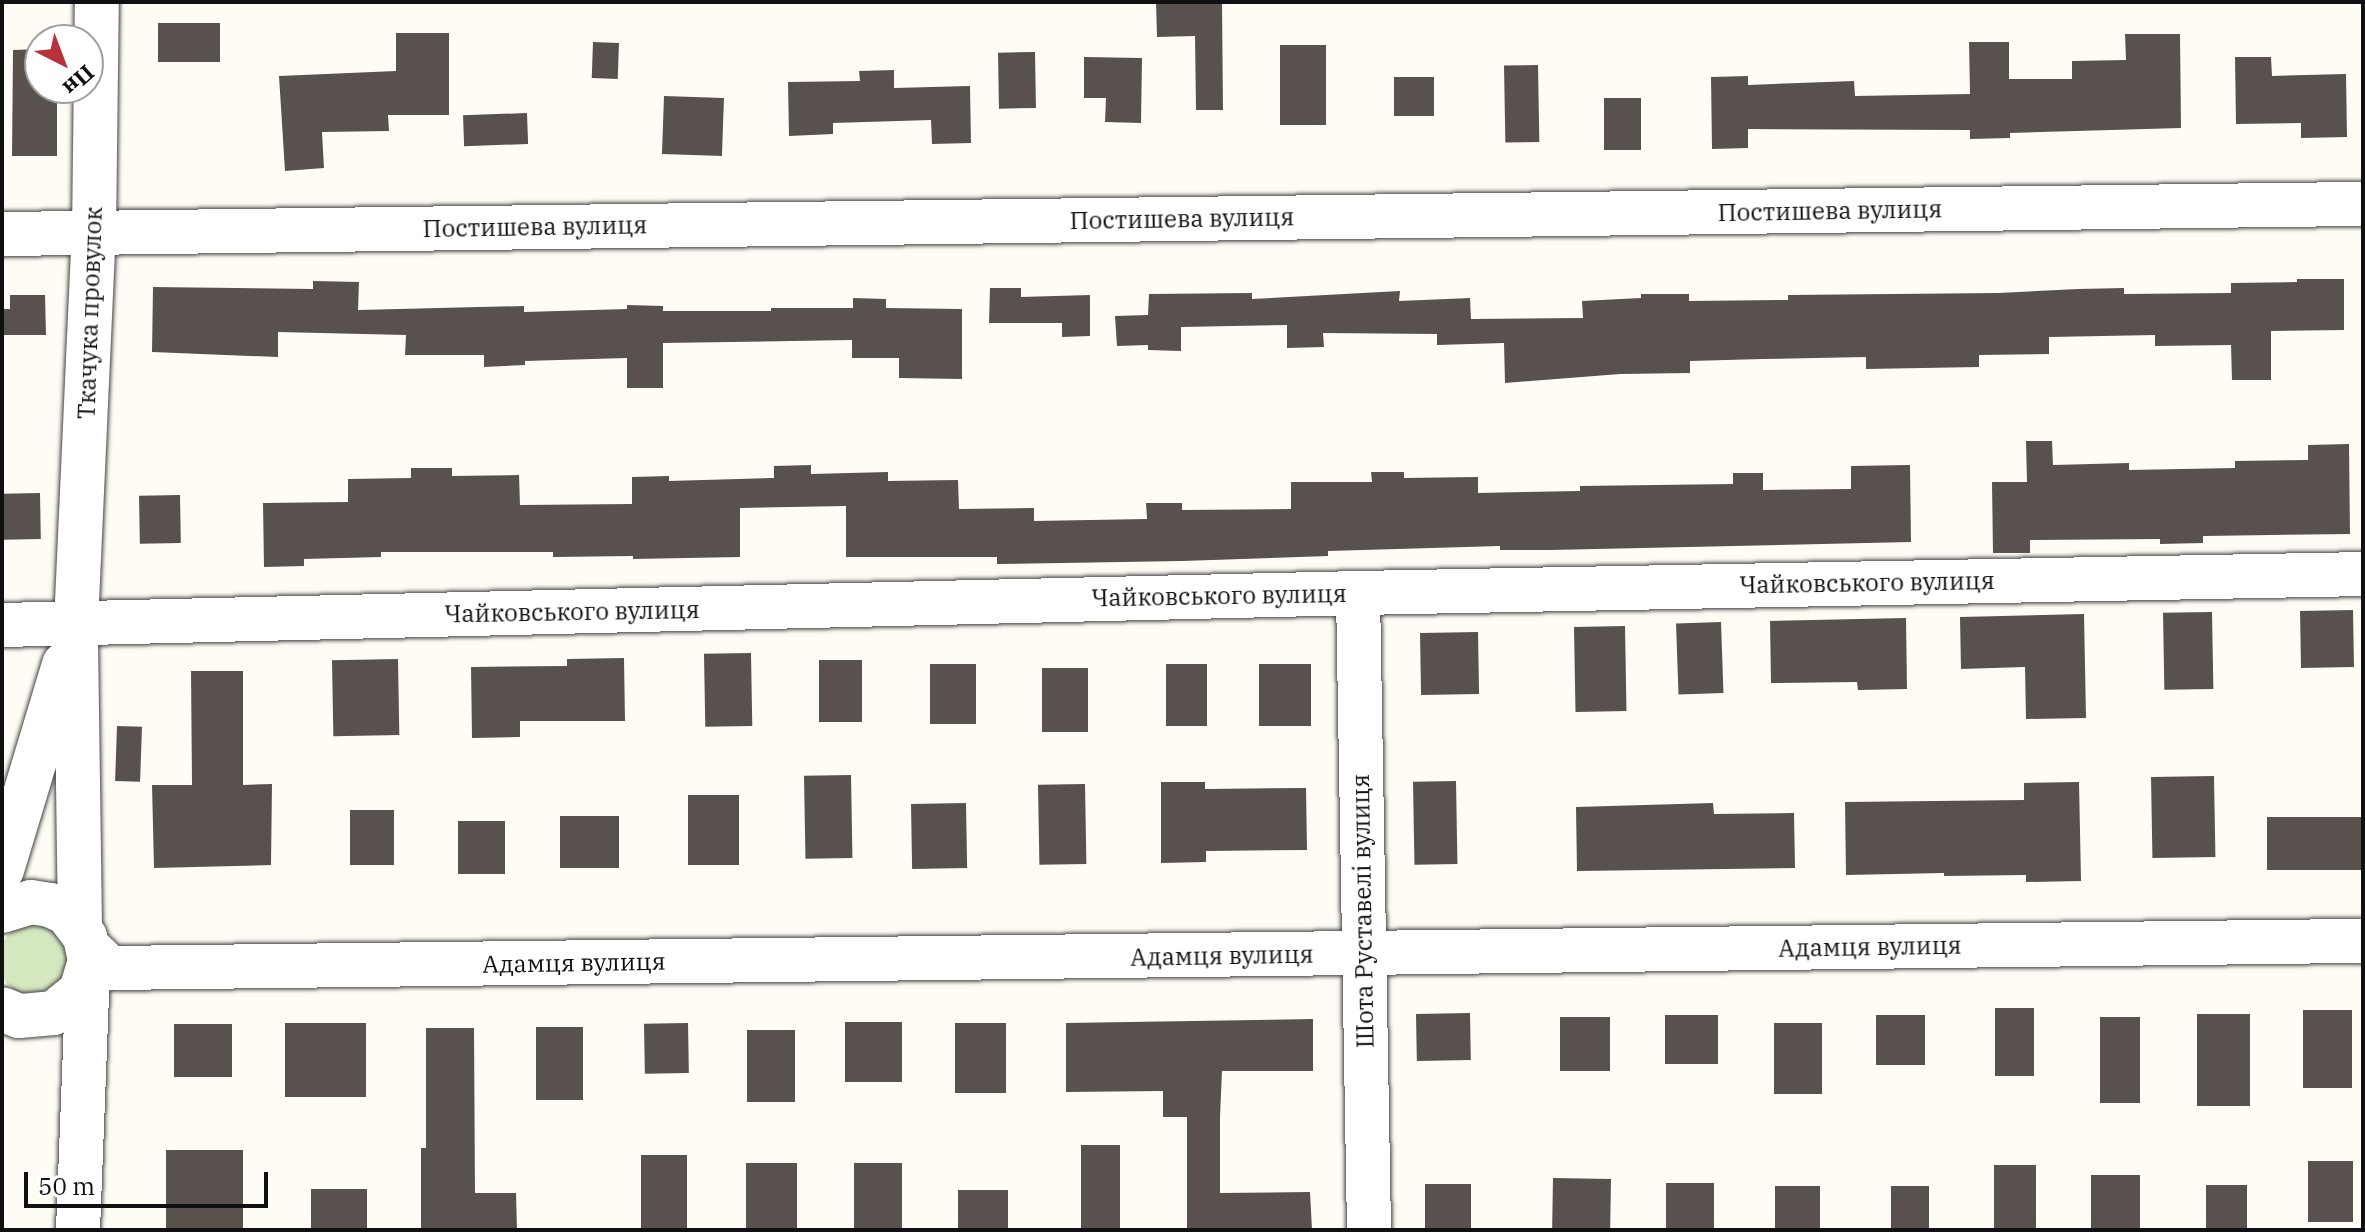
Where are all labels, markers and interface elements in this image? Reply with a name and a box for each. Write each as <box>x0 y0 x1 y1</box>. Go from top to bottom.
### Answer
north arrow <box>24 24 104 104</box>
text: Пн <box>57 59 101 102</box>
street label: Постишева вулиця <box>1717 195 1943 227</box>
street label: Постишева вулиця <box>1069 203 1295 235</box>
street label: Ткачука провулок <box>72 206 108 420</box>
street label: Постишева вулиця <box>422 211 648 243</box>
street label: Чайковського вулиця <box>1739 566 1995 600</box>
street label: Чайковського вулиця <box>1091 579 1347 613</box>
street label: Чайковського вулиця <box>444 595 700 629</box>
street label: Шота Руставелі вулиця <box>1346 774 1380 1048</box>
street label: Адамця вулиця <box>1778 931 1962 963</box>
street label: Адамця вулиця <box>1130 940 1314 972</box>
street label: Адамця вулиця <box>482 947 666 979</box>
scale bar <box>28 1156 272 1206</box>
text: 50 m <box>38 1170 95 1202</box>

